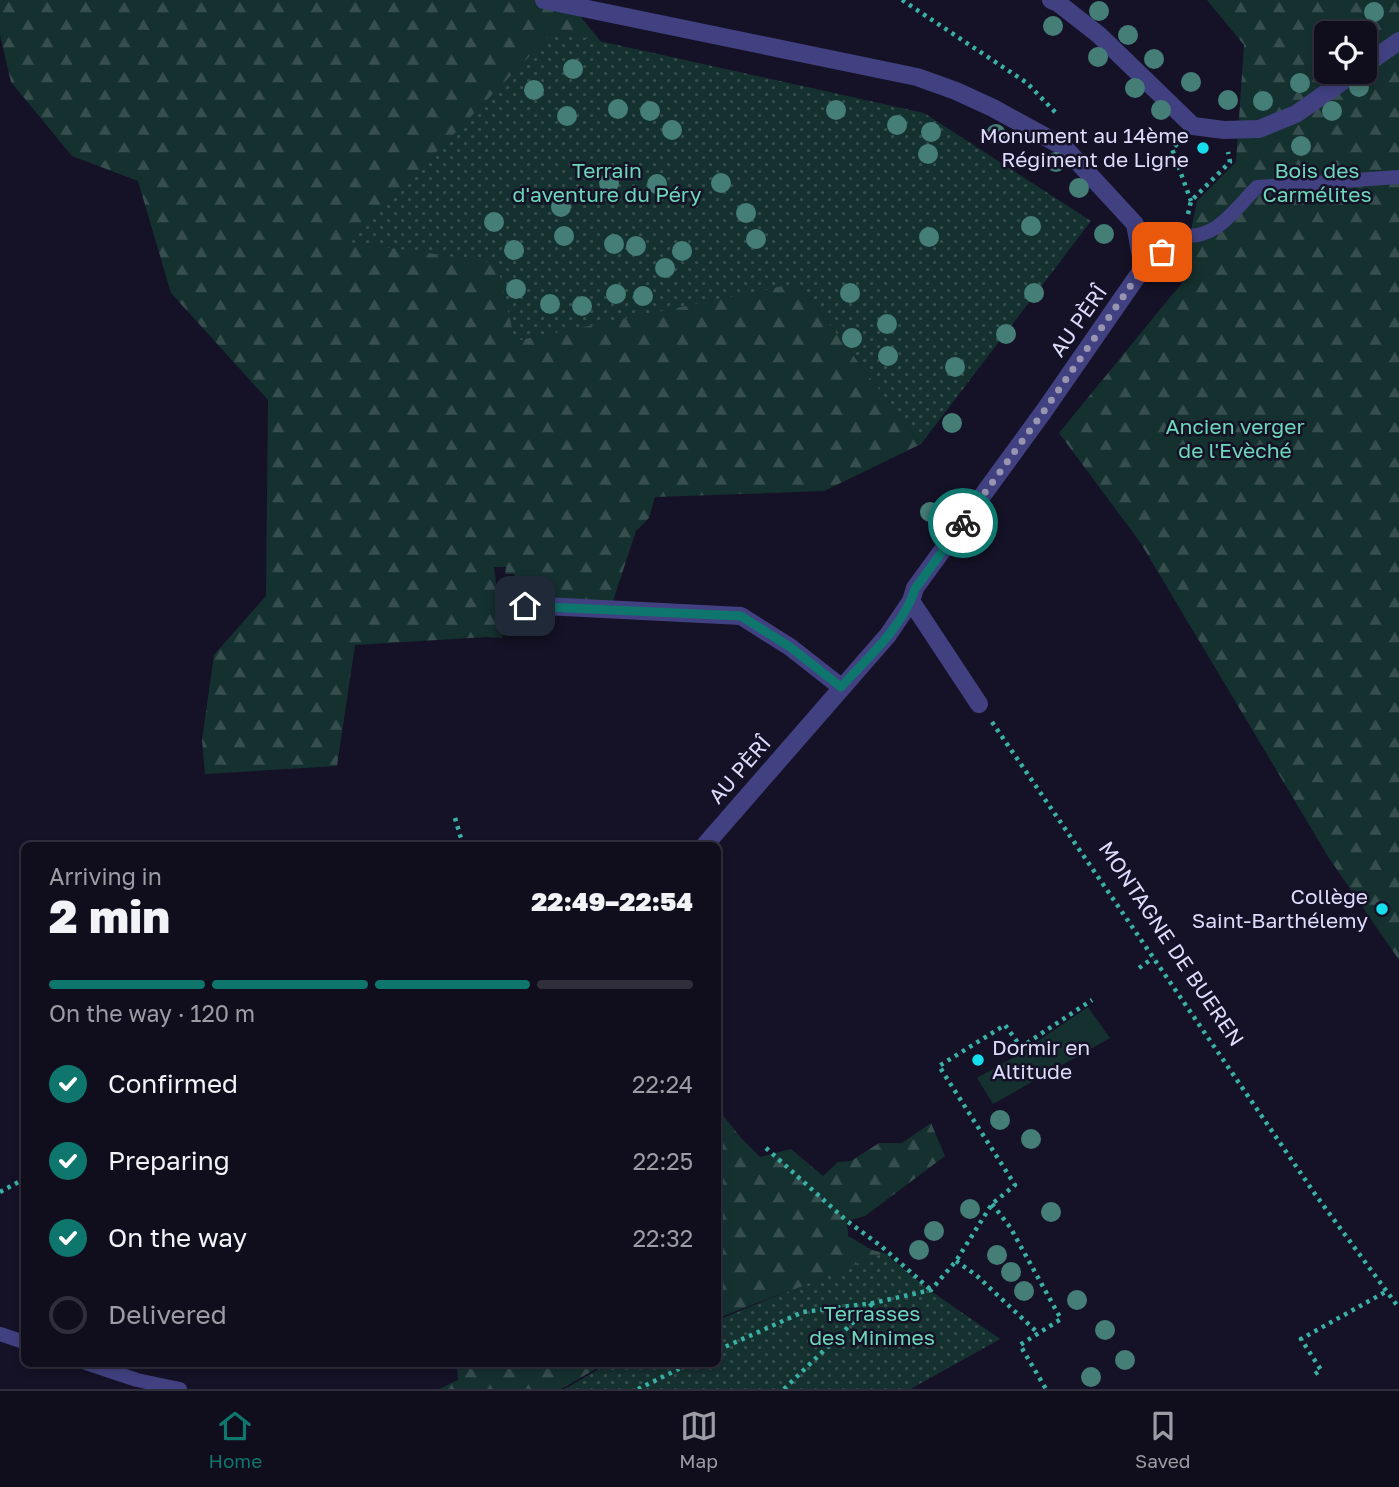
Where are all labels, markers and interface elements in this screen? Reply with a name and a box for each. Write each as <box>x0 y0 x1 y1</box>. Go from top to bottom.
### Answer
map controls <box>1314 21 1377 84</box>
button: locate <box>1314 21 1377 84</box>
place label: Monument au 14ème Régiment de Ligne <box>980 122 1189 172</box>
marker: Monument au 14ème Régiment de Ligne <box>1195 140 1211 156</box>
park label: Terrain d'aventure du Péry <box>513 157 702 207</box>
park label: Bois des Carmélites <box>1262 157 1372 207</box>
pin <box>1132 222 1192 282</box>
icon: bag <box>1143 233 1181 271</box>
street label: AU PÈRÎ <box>1044 279 1112 361</box>
park label: Ancien verger de l'Evèché <box>1165 413 1305 463</box>
courier <box>928 488 998 558</box>
icon: bike <box>944 504 982 542</box>
pin <box>495 576 555 636</box>
icon: home <box>506 587 544 625</box>
street label: AU PÈRÎ <box>703 730 776 809</box>
street label: MONTAGNE DE BUEREN <box>1094 836 1250 1051</box>
text: Arriving in <box>49 862 162 890</box>
place label: Collège Saint-Barthélemy <box>1192 883 1368 933</box>
text: 22:49–22:54 <box>531 886 693 917</box>
text: 2 min <box>49 888 170 943</box>
marker: Collège Saint-Barthélemy <box>1374 901 1390 917</box>
text: On the way · 120 m <box>49 999 255 1027</box>
place label: Dormir en Altitude <box>992 1034 1090 1084</box>
marker: Dormir en Altitude <box>970 1052 986 1068</box>
icon: check <box>49 1065 87 1103</box>
text: Confirmed <box>108 1068 238 1099</box>
text: 22:24 <box>632 1070 693 1098</box>
icon: check <box>49 1142 87 1180</box>
text: Preparing <box>108 1145 230 1176</box>
text: 22:25 <box>633 1147 693 1175</box>
icon: check <box>49 1219 87 1257</box>
text: On the way <box>108 1222 247 1253</box>
text: 22:32 <box>633 1224 693 1252</box>
text: Delivered <box>108 1299 227 1330</box>
park label: Terrasses des Minimes <box>809 1300 935 1350</box>
tab: Home <box>209 1407 262 1472</box>
tab: Map <box>679 1407 718 1472</box>
tab: Saved <box>1135 1407 1190 1472</box>

